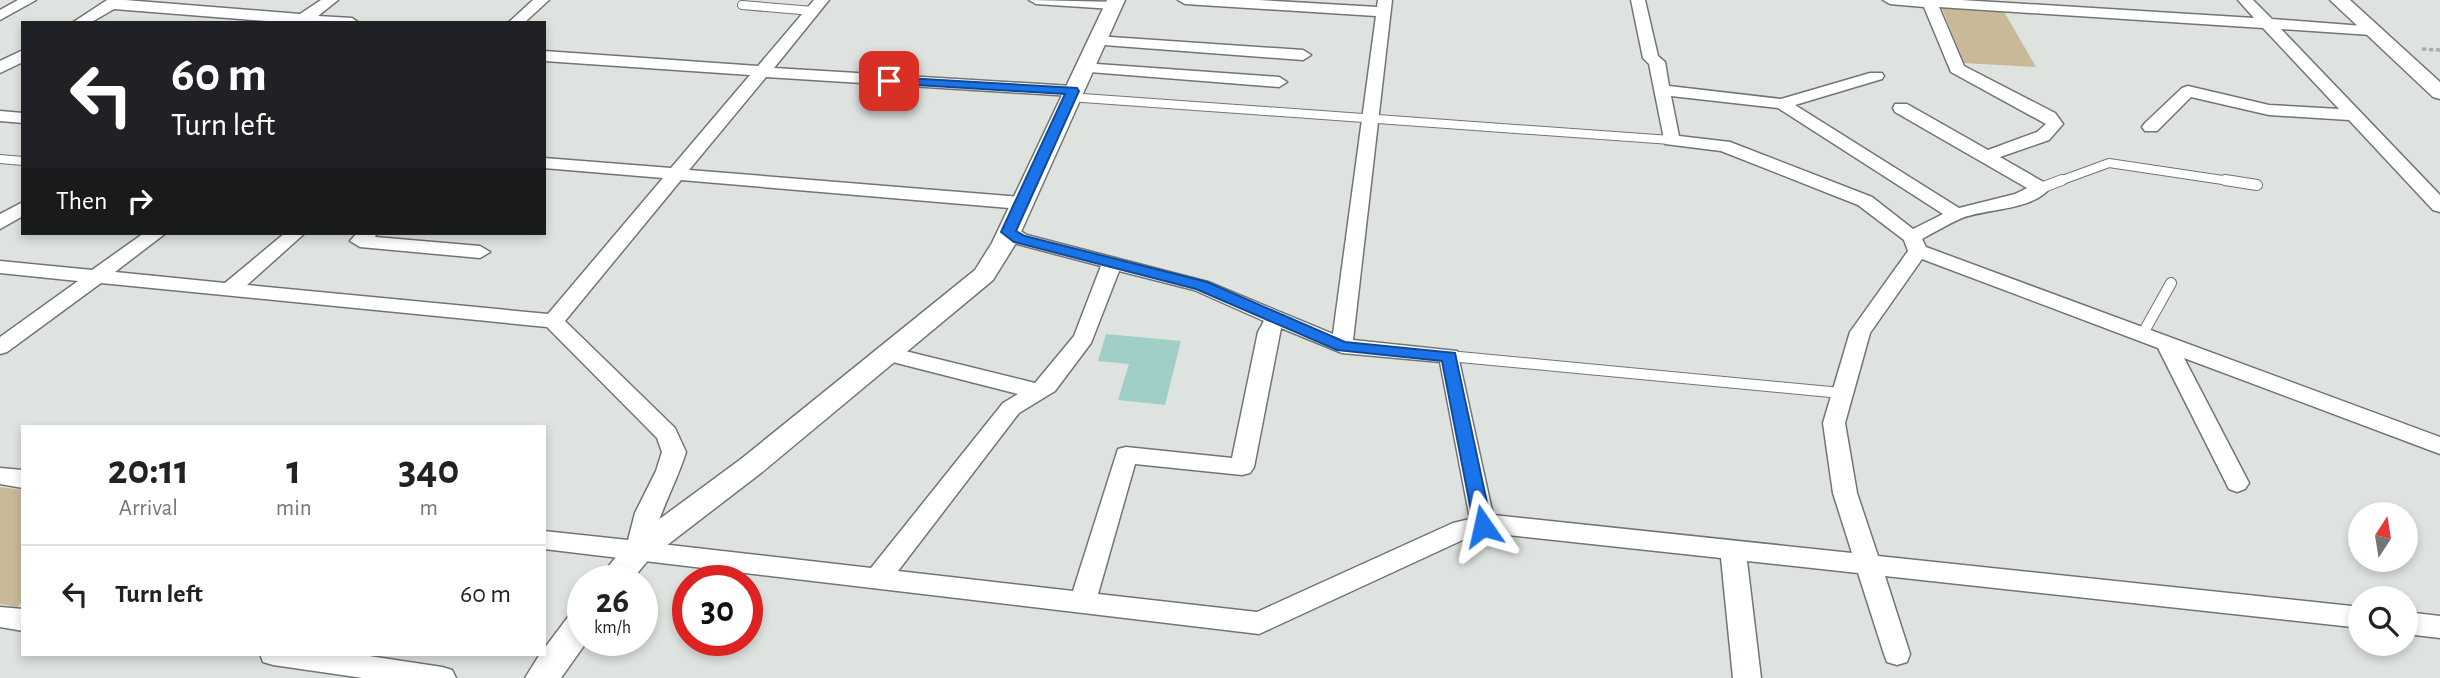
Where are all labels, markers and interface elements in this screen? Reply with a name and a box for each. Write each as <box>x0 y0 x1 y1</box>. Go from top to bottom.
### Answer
icon: left <box>56 49 147 140</box>
text: 60 m <box>171 51 267 100</box>
pin <box>859 51 919 111</box>
icon: arrive <box>870 62 908 100</box>
text: Turn left <box>171 109 275 141</box>
icon: right <box>121 182 159 220</box>
text: Then <box>56 188 107 214</box>
text: 20:11 <box>108 449 189 491</box>
text: 1 <box>286 449 301 491</box>
text: 340 <box>398 449 459 491</box>
position arrow <box>1446 489 1520 563</box>
text: Arrival <box>119 497 178 520</box>
text: min <box>276 497 312 520</box>
text: m <box>420 497 438 520</box>
north arrow <box>2348 502 2418 572</box>
map controls <box>2348 502 2418 656</box>
speed limit sign: 30 <box>672 565 763 656</box>
icon: left <box>56 575 94 613</box>
text: Turn left <box>115 581 203 607</box>
text: 60 m <box>460 581 511 607</box>
text: 26 <box>596 584 629 619</box>
button: search <box>2348 586 2418 656</box>
text: km/h <box>594 619 631 637</box>

